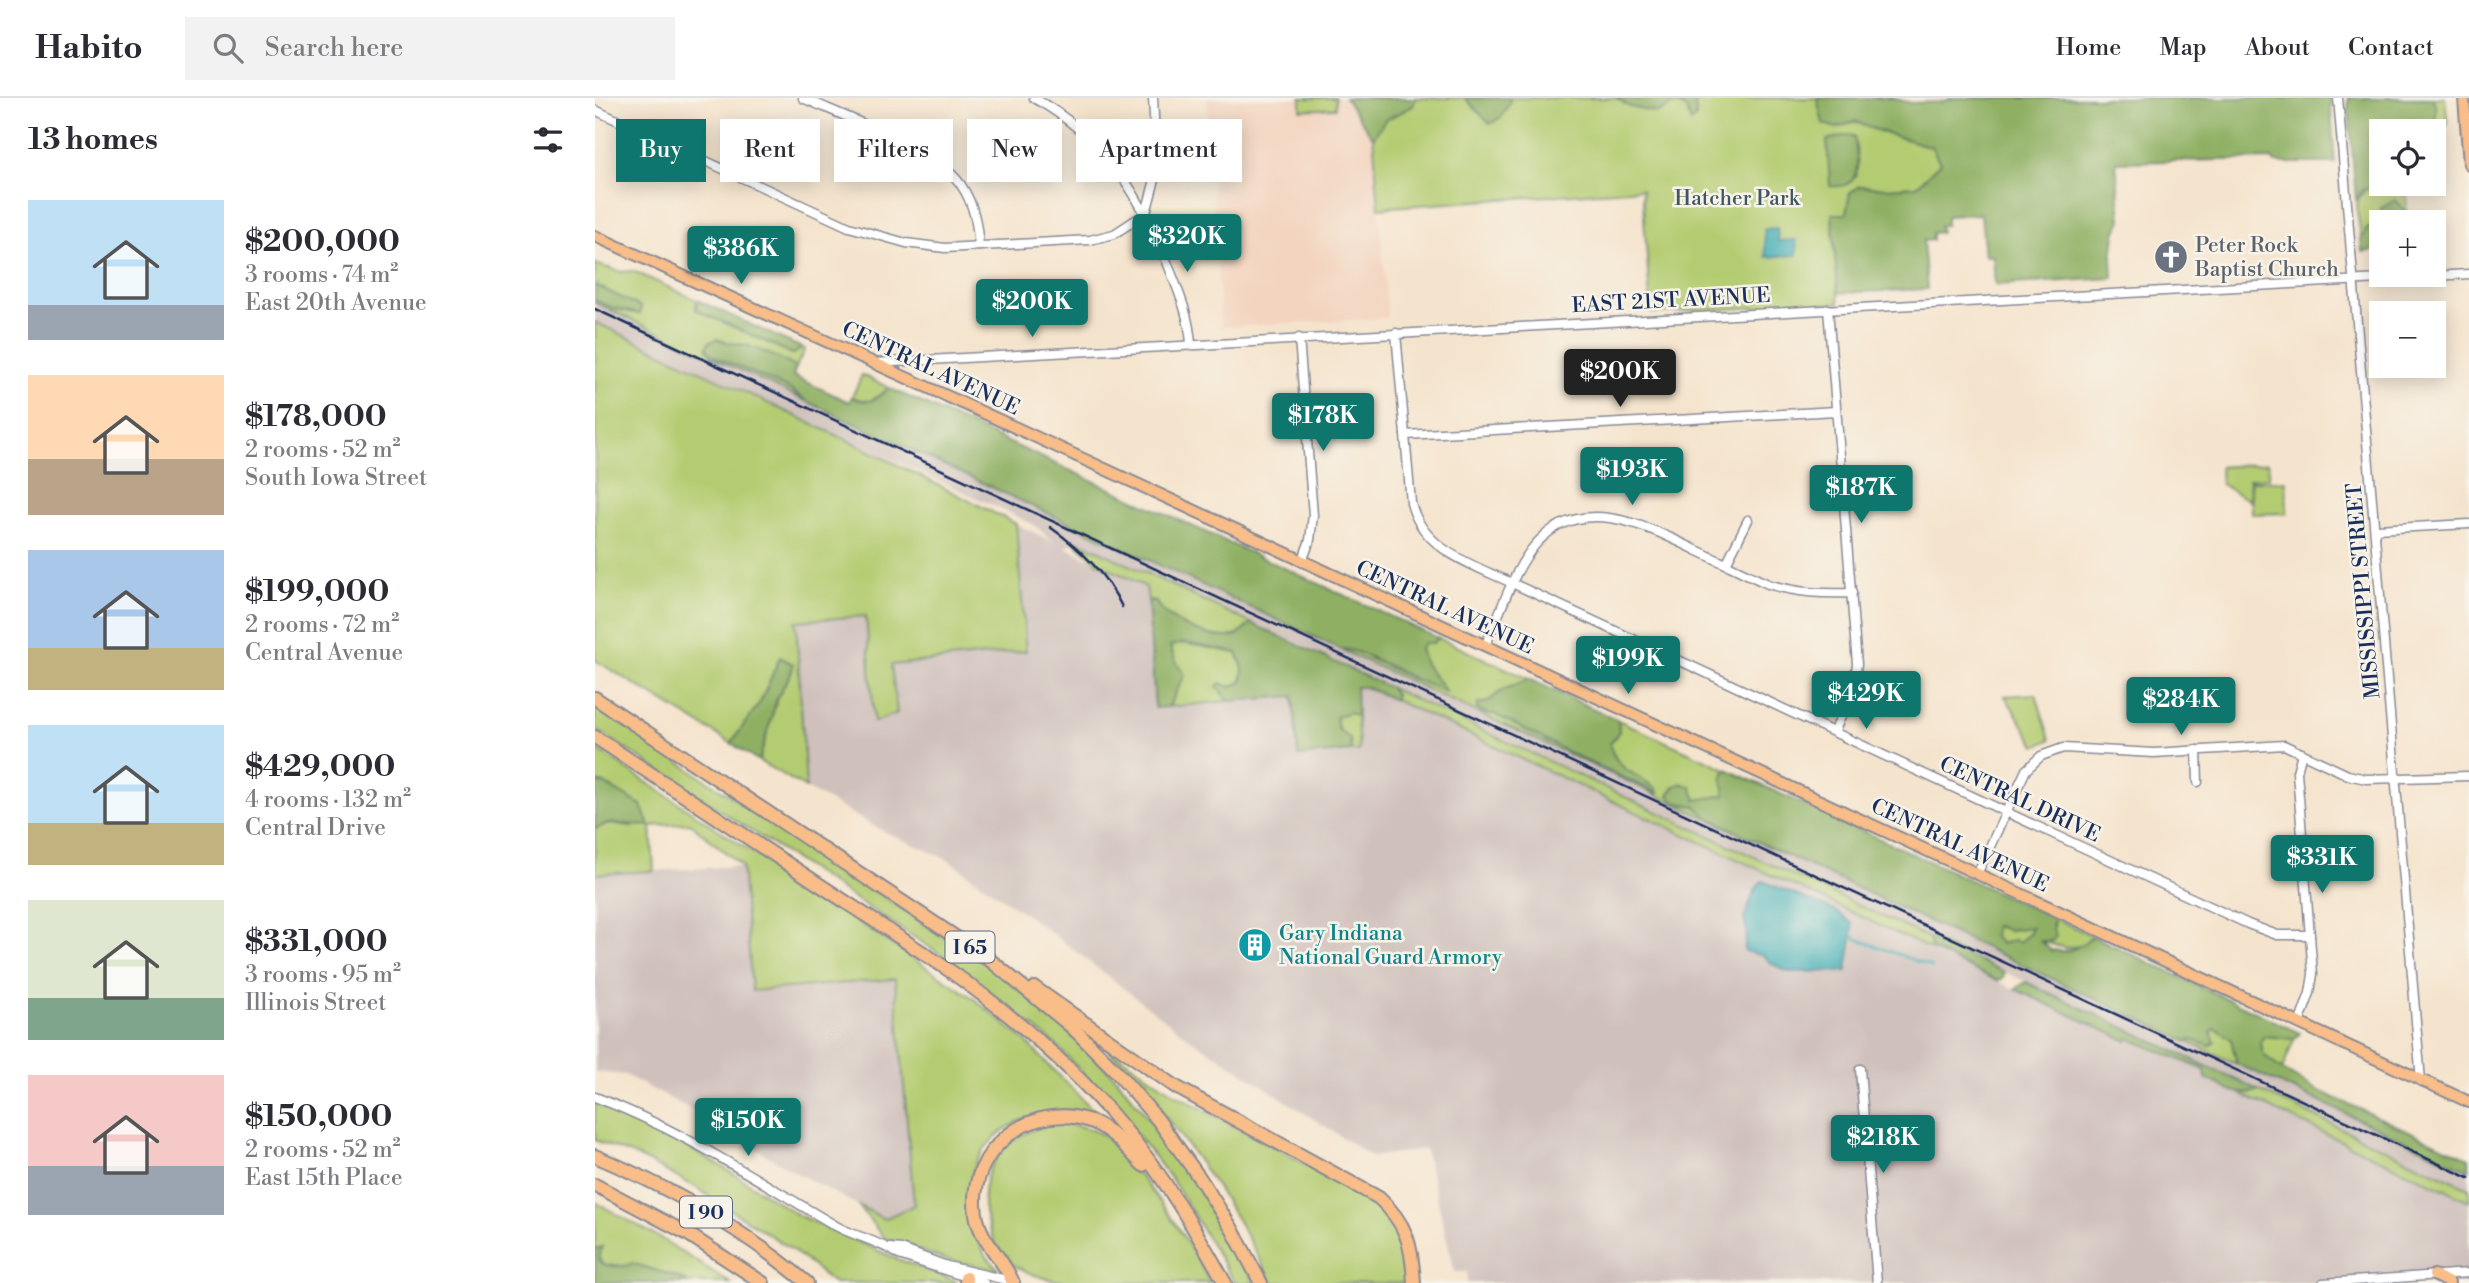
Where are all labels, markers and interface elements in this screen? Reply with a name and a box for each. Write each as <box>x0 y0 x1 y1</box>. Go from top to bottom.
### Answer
search box <box>185 17 675 80</box>
text: Habito <box>35 28 143 69</box>
icon: search <box>209 29 247 67</box>
text: Search here <box>265 32 404 64</box>
text: Home <box>2056 33 2121 63</box>
text: Map <box>2159 33 2207 63</box>
text: About <box>2245 33 2310 63</box>
text: Contact <box>2348 33 2434 63</box>
chip: Buy <box>616 119 706 182</box>
chip: Rent <box>720 119 820 182</box>
chip: Filters <box>834 119 953 182</box>
chip: New <box>967 119 1062 182</box>
chip: Apartment <box>1076 119 1242 182</box>
map controls <box>2369 119 2446 378</box>
button: locate <box>2369 119 2446 196</box>
text: 13 homes <box>28 121 158 159</box>
icon: filters <box>529 121 567 159</box>
park label: Hatcher Park <box>1674 186 1801 212</box>
button: + <box>2369 210 2446 287</box>
pin: $320K <box>1138 214 1236 274</box>
text: $200,000 <box>245 223 400 261</box>
text: $320K <box>1148 223 1226 251</box>
pin: $386K <box>692 226 790 286</box>
icon: home <box>84 228 168 312</box>
place label: Peter Rock Baptist Church <box>2194 233 2339 283</box>
text: $386K <box>703 235 779 263</box>
church icon: Peter Rock Baptist Church <box>2152 238 2190 276</box>
text: 3 rooms · 74 m² <box>245 261 398 289</box>
pin: $200K <box>983 280 1081 339</box>
street label: EAST 21ST AVENUE <box>1571 283 1771 319</box>
text: $200K <box>992 288 1072 316</box>
text: East 20th Avenue <box>245 289 427 317</box>
button: − <box>2369 301 2446 378</box>
street label: CENTRAL AVENUE <box>837 316 1024 422</box>
pin: $200K <box>1571 350 1669 409</box>
text: $200K <box>1580 358 1660 386</box>
pin: $178K <box>1274 394 1372 453</box>
text: $178,000 <box>245 398 387 436</box>
text: $178K <box>1288 402 1358 430</box>
icon: home <box>84 403 168 487</box>
text: 2 rooms · 52 m² <box>245 436 401 464</box>
pin: $193K <box>1583 448 1681 507</box>
text: $193K <box>1596 456 1668 484</box>
text: South Iowa Street <box>245 464 427 492</box>
pin: $187K <box>1812 466 1910 525</box>
text: $187K <box>1826 474 1896 502</box>
street label: MISSISSIPPI STREET <box>2342 482 2386 700</box>
street label: CENTRAL AVENUE <box>1351 555 1538 661</box>
text: $199,000 <box>245 573 389 611</box>
icon: home <box>84 578 168 662</box>
text: 2 rooms · 72 m² <box>245 611 399 639</box>
pin: $199K <box>1579 636 1677 696</box>
text: Central Avenue <box>245 639 403 667</box>
text: $199K <box>1592 645 1664 673</box>
pin: $429K <box>1817 672 1915 731</box>
pin: $284K <box>2132 678 2230 737</box>
text: $429K <box>1828 680 1904 708</box>
text: $284K <box>2142 686 2220 714</box>
text: $429,000 <box>245 748 395 786</box>
street label: CENTRAL DRIVE <box>1935 751 2104 849</box>
icon: home <box>84 753 168 837</box>
text: 4 rooms · 132 m² <box>245 786 411 814</box>
street label: CENTRAL AVENUE <box>1866 793 2053 899</box>
text: Central Drive <box>245 814 386 842</box>
pin: $331K <box>2273 836 2371 895</box>
text: $331K <box>2287 844 2357 872</box>
place label: Gary Indiana National Guard Armory <box>1279 921 1503 971</box>
text: $331,000 <box>245 923 388 961</box>
building icon: Gary Indiana National Guard Armory <box>1236 926 1274 964</box>
icon: home <box>84 928 168 1012</box>
road number: I 65 <box>945 932 995 962</box>
text: 3 rooms · 95 m² <box>245 961 401 989</box>
text: Illinois Street <box>245 989 386 1017</box>
text: $150,000 <box>245 1098 392 1136</box>
pin: $150K <box>699 1098 797 1158</box>
icon: home <box>84 1103 168 1187</box>
text: $150K <box>711 1107 785 1135</box>
pin: $218K <box>1834 1116 1932 1175</box>
text: $218K <box>1847 1124 1919 1152</box>
text: 2 rooms · 52 m² <box>245 1136 401 1164</box>
text: East 15th Place <box>245 1164 403 1192</box>
road number: I 90 <box>680 1196 732 1228</box>

